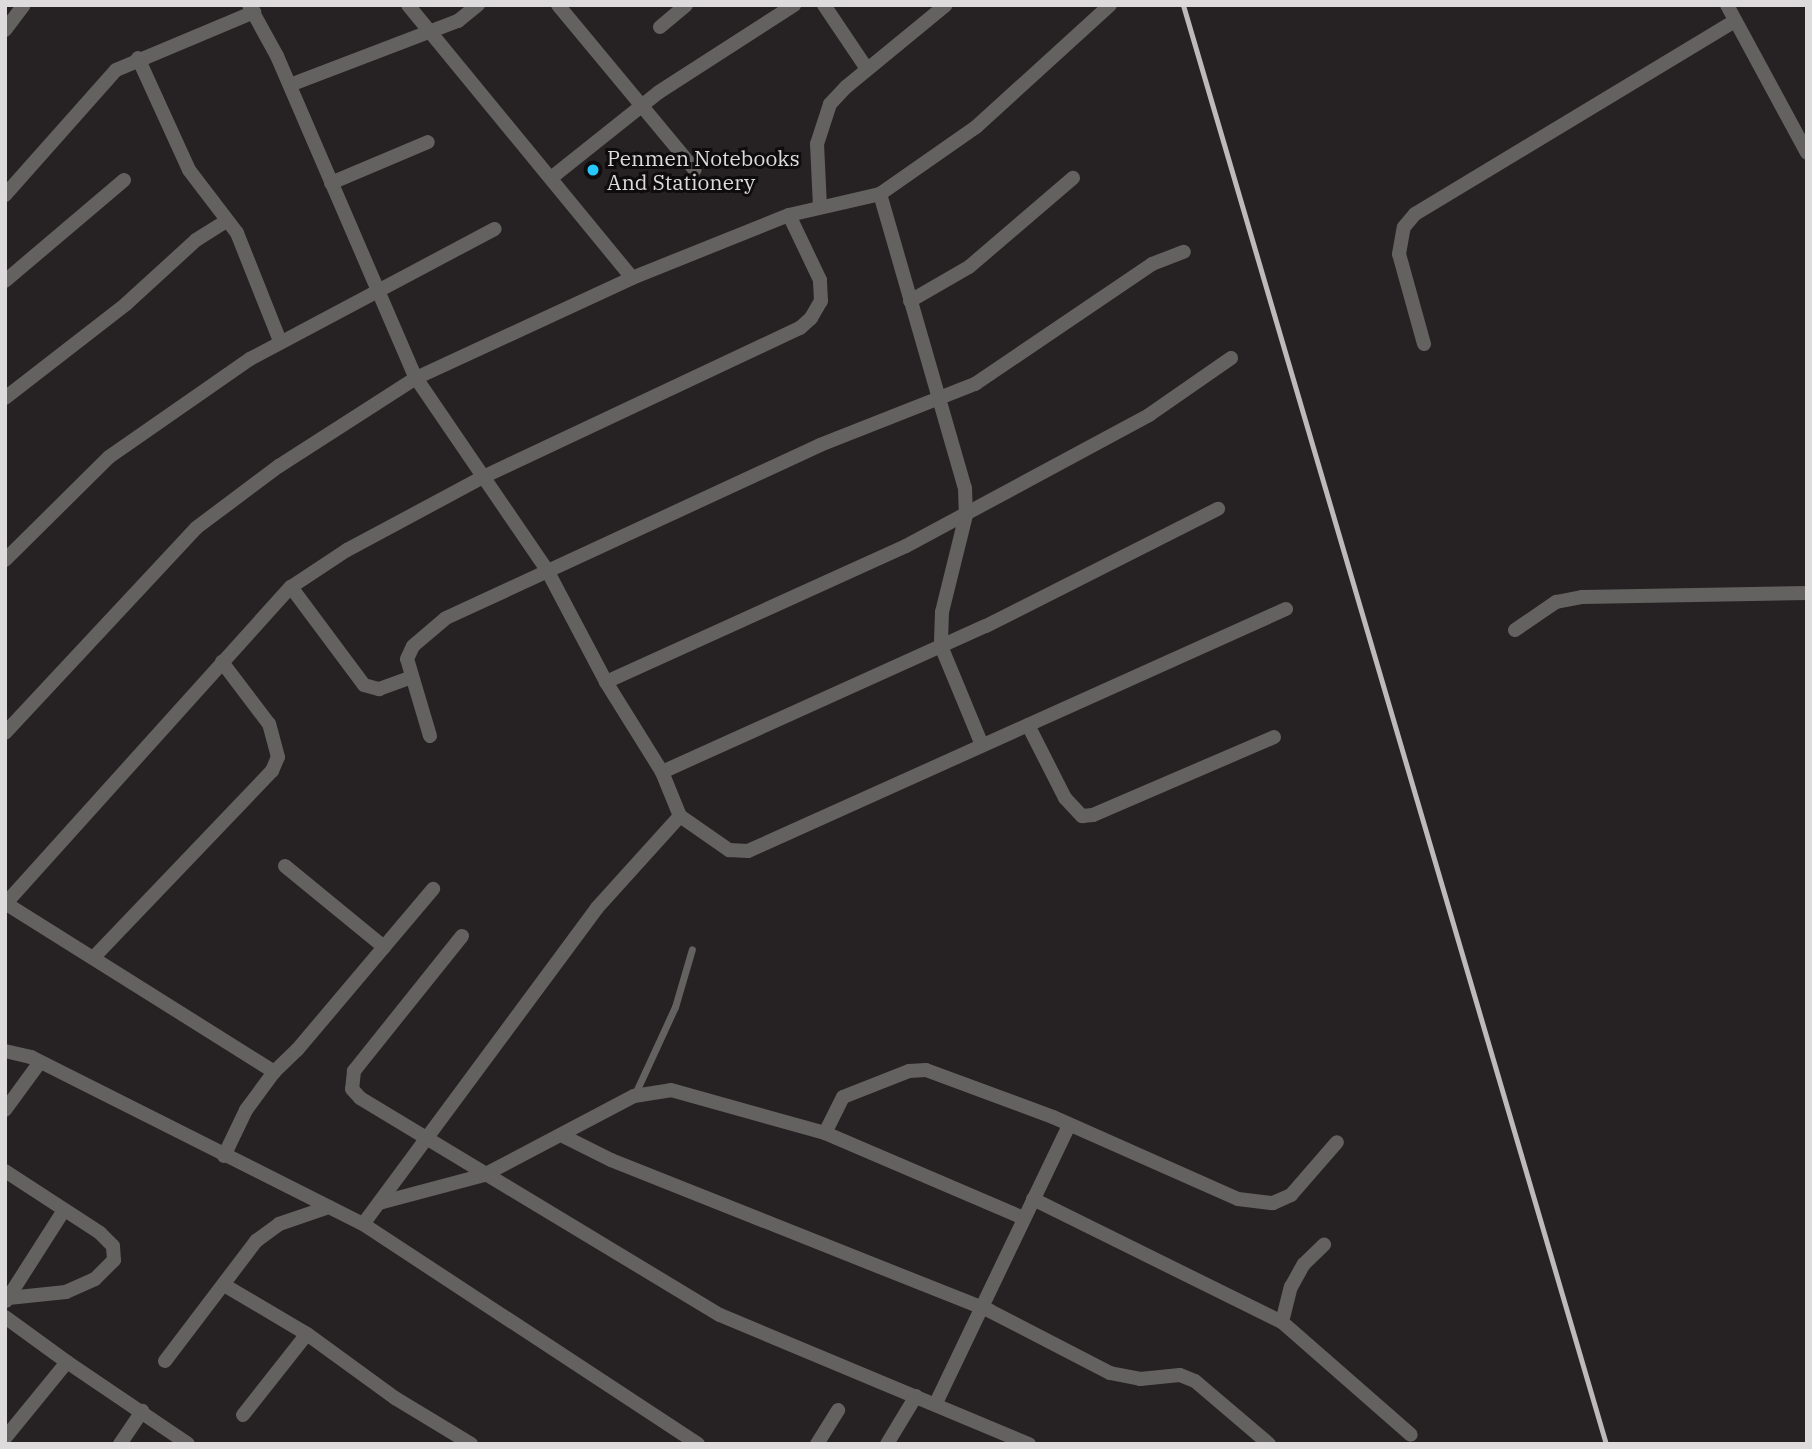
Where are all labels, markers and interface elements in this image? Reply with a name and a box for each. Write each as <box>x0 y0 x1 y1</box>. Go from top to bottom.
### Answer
place label: Penmen Notebooks And Stationery <box>607 145 800 195</box>
marker: Penmen Notebooks And Stationery <box>585 162 601 178</box>

